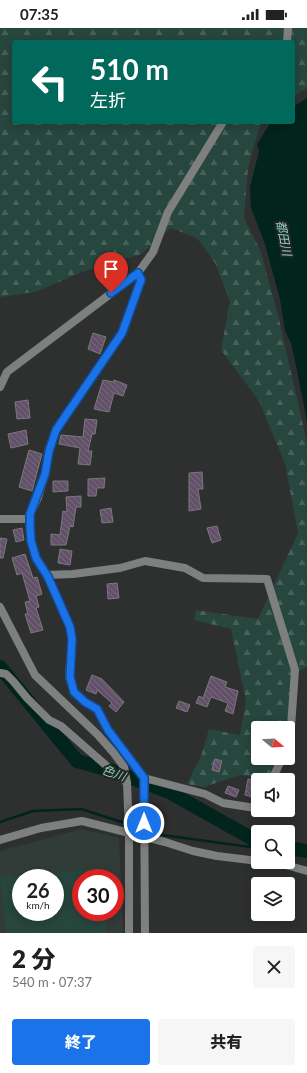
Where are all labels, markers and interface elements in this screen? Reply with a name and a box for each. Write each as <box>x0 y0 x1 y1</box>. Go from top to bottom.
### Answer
text: 07:35 <box>20 5 59 23</box>
text: 510 m <box>90 52 169 86</box>
icon: left <box>24 56 76 108</box>
text: 左折 <box>90 89 126 111</box>
water label: 都田川 <box>273 219 295 259</box>
pin <box>94 252 128 293</box>
icon: arrive <box>100 258 122 280</box>
north arrow <box>251 721 295 765</box>
map controls <box>251 721 295 921</box>
water label: 色川 <box>100 762 130 785</box>
button: sound <box>251 773 295 817</box>
position arrow <box>123 802 165 844</box>
button: search <box>251 825 295 869</box>
speed limit sign: 30 <box>72 869 124 921</box>
button: layers <box>251 877 295 921</box>
text: 26 <box>26 878 50 902</box>
text: km/h <box>26 899 50 911</box>
text: 2 分 <box>12 944 55 973</box>
button: close <box>253 946 295 988</box>
text: 540 m · 07:37 <box>12 974 92 990</box>
button: 終了 <box>12 1019 150 1065</box>
button: 共有 <box>158 1019 295 1065</box>

